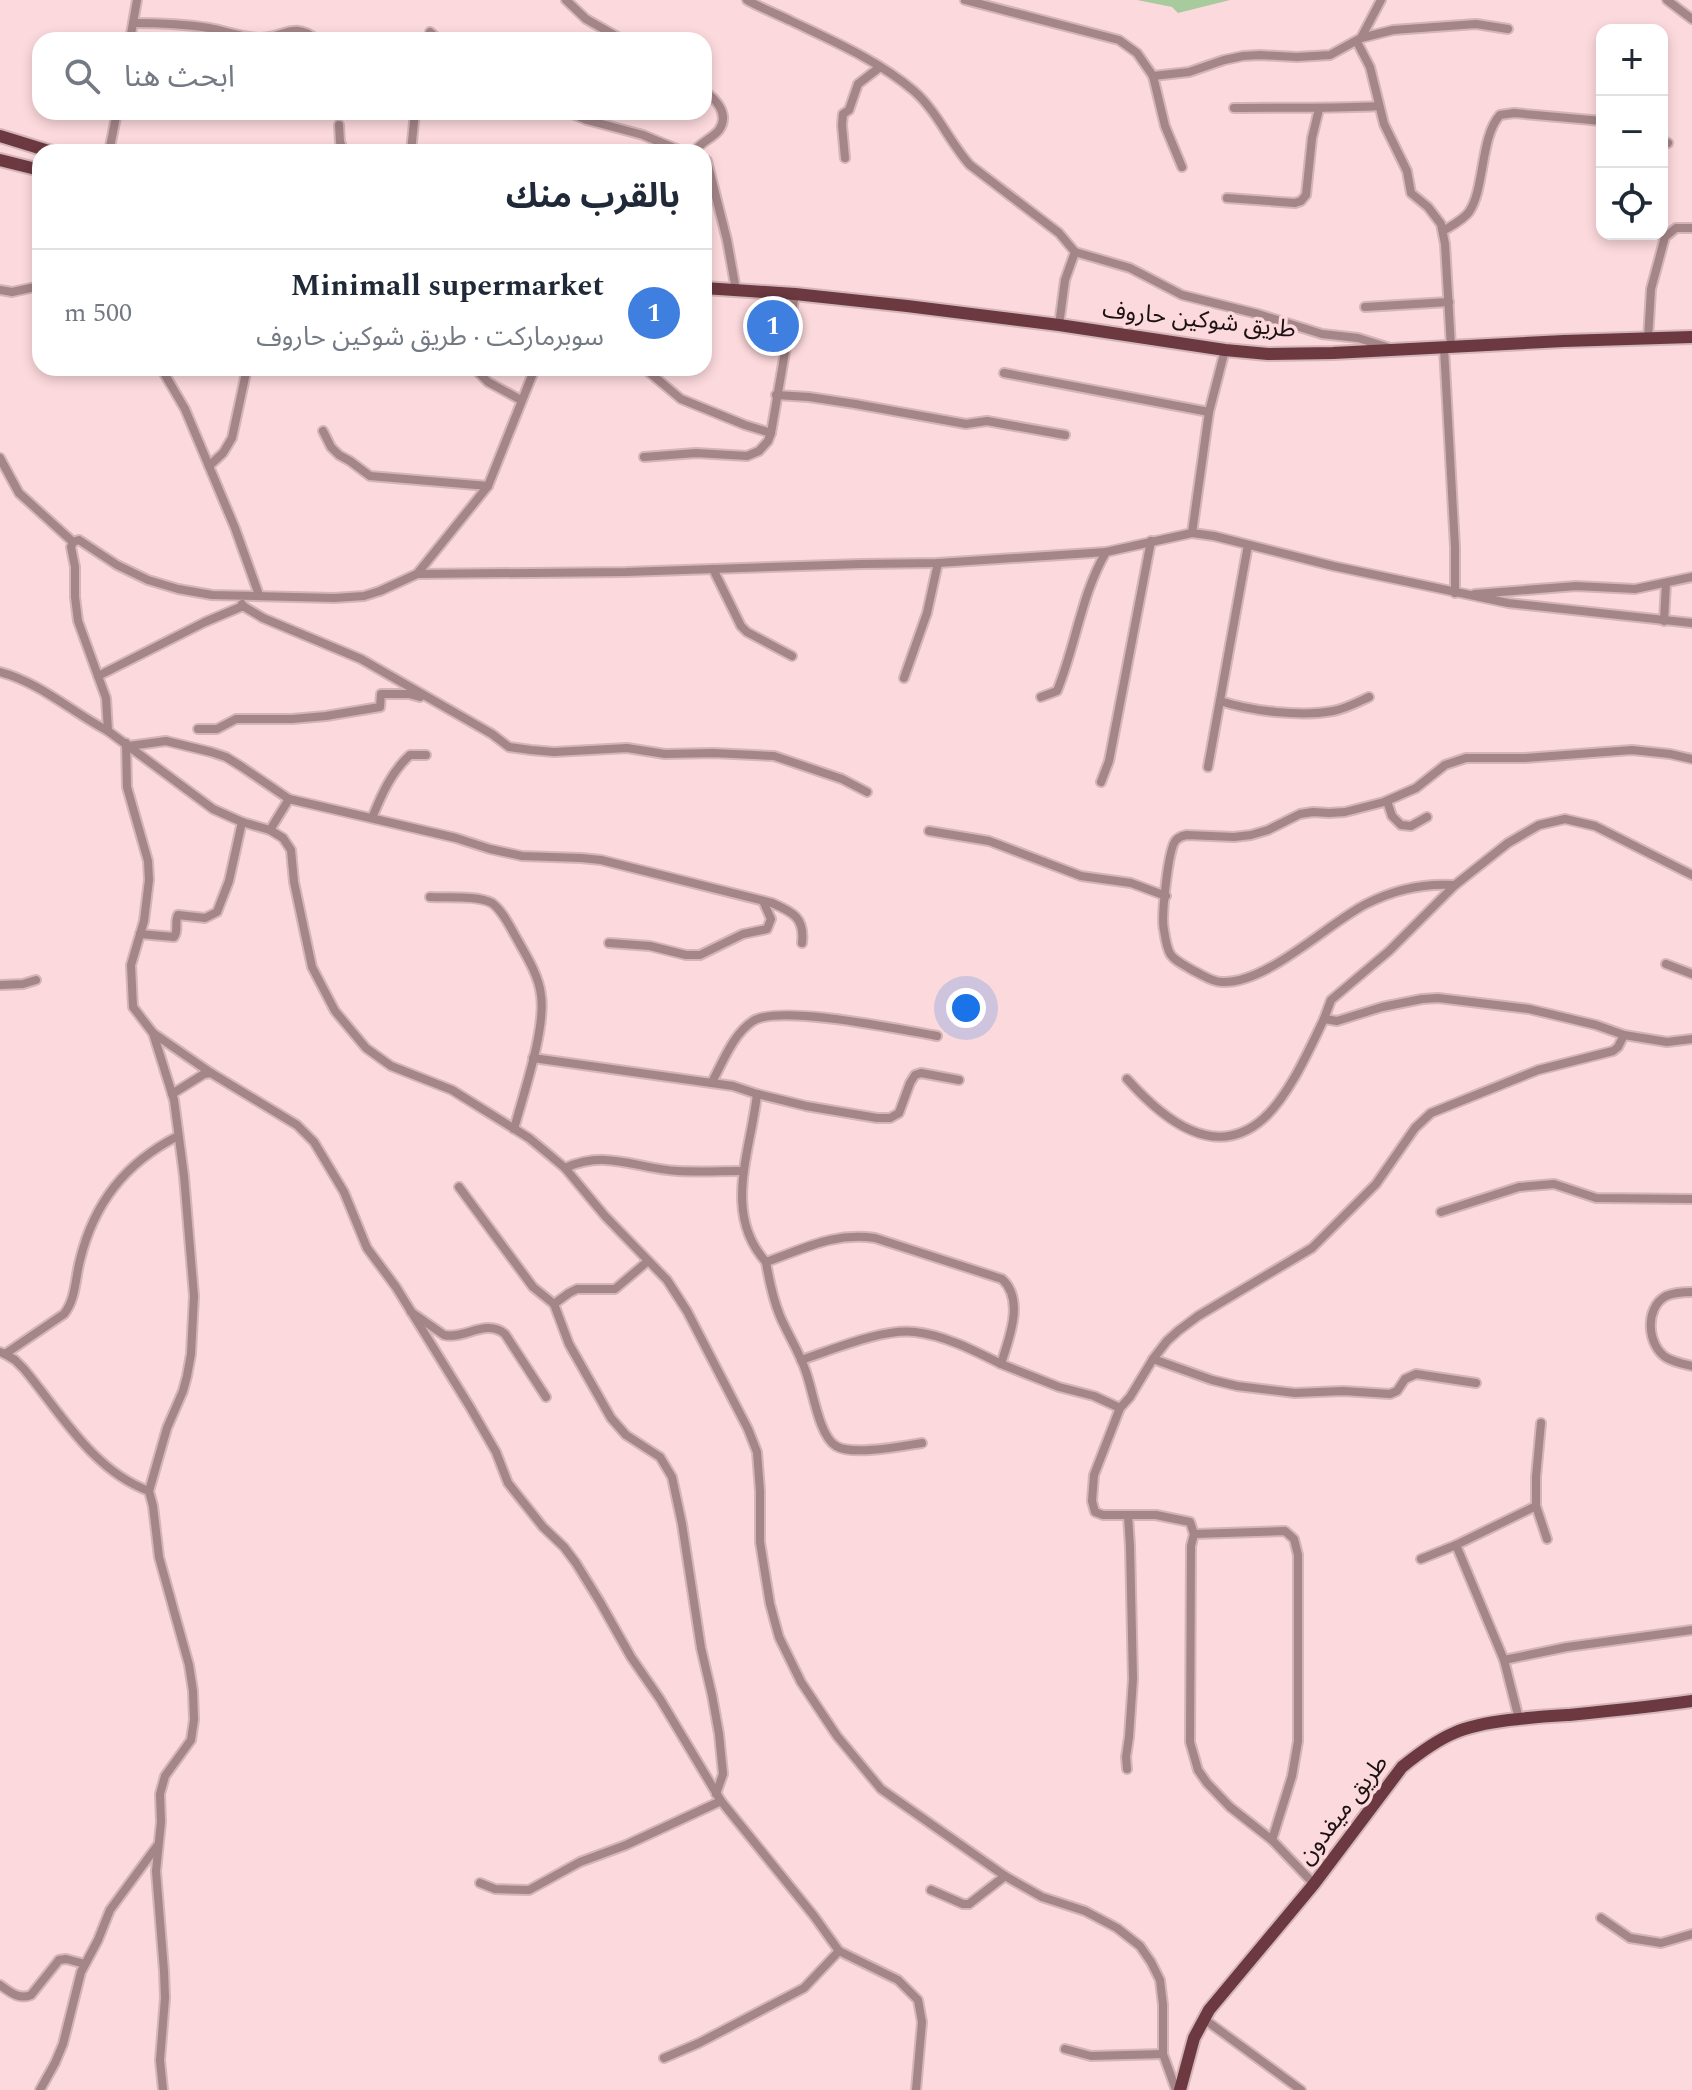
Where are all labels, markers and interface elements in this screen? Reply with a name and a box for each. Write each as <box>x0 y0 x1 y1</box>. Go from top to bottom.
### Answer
map controls <box>1596 24 1668 240</box>
button: + <box>1596 24 1668 96</box>
search box <box>32 32 712 120</box>
icon: search <box>60 54 104 98</box>
text: ابحث هنا <box>124 54 235 100</box>
button: − <box>1596 96 1668 168</box>
button: locate <box>1596 168 1668 240</box>
text: بالقرب منك <box>506 171 680 223</box>
text: Minimall supermarket <box>291 263 604 309</box>
street label: طريق شوكين حاروف <box>1100 292 1298 348</box>
text: 500 m <box>64 293 132 333</box>
text: 1 <box>647 293 661 333</box>
pin: 1 <box>747 296 799 356</box>
text: سوبرماركت · طريق شوكين حاروف <box>256 317 604 357</box>
your location <box>946 988 986 1028</box>
street label: طريق ميفدون <box>1288 1747 1398 1873</box>

